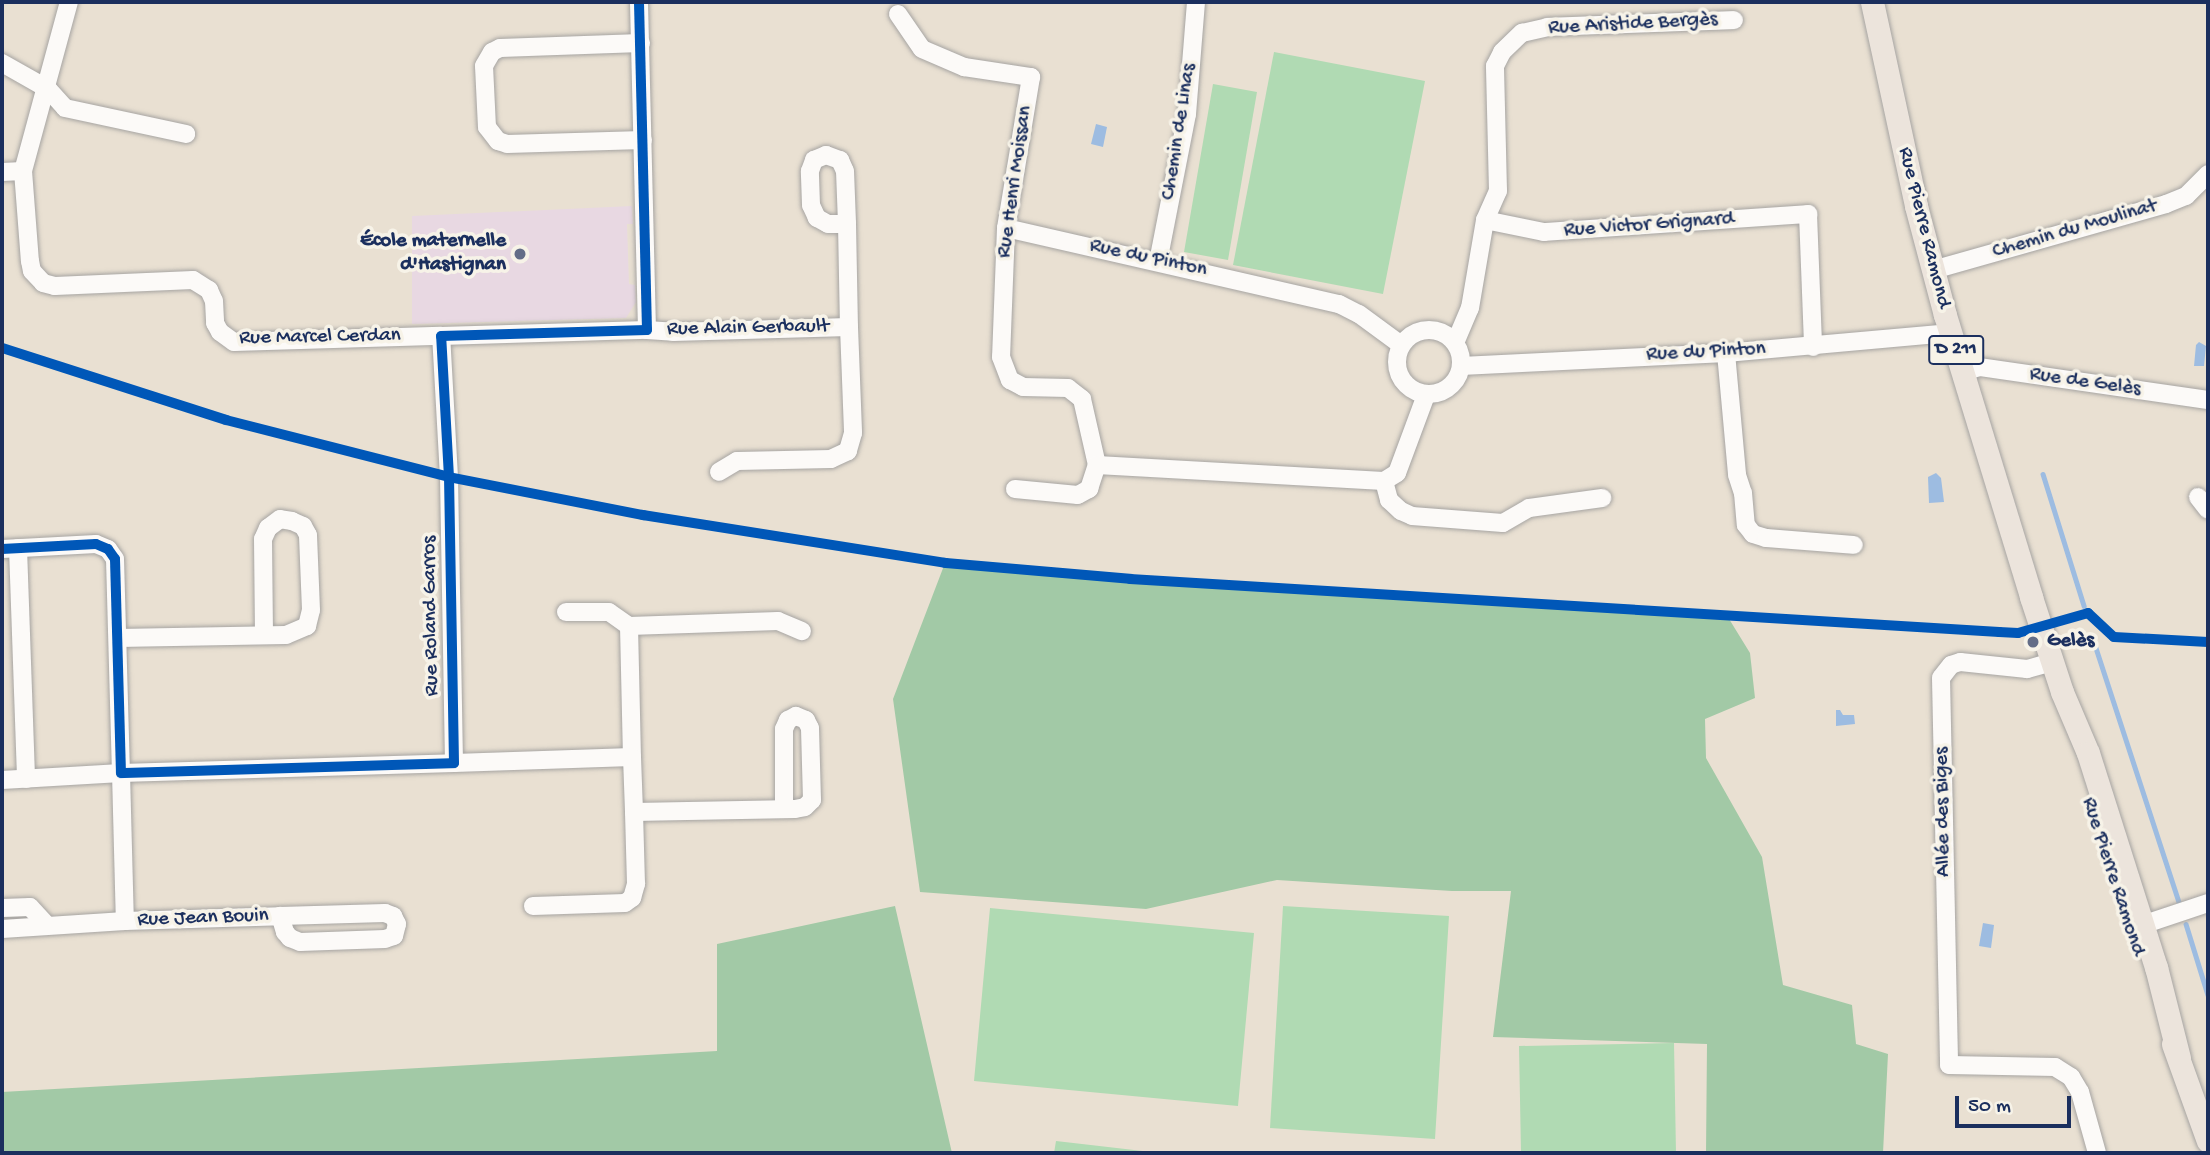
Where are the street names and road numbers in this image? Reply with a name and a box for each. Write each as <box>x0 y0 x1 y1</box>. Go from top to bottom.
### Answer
street label: Rue Aristide Bergès <box>1548 8 1718 42</box>
street label: Chemin de Linas <box>1157 62 1203 202</box>
street label: Rue Henri Moissan <box>993 104 1039 260</box>
street label: Rue Pierre Ramond <box>1891 145 1955 311</box>
street label: Chemin du Moulinat <box>1990 194 2160 266</box>
street label: Rue Victor Grignard <box>1563 207 1735 245</box>
street label: Rue du Pinton <box>1087 234 1209 284</box>
street label: Rue Alain Gerbault <box>667 315 829 343</box>
street label: Rue Marcel Cerdan <box>239 324 401 352</box>
road number: D 211 <box>1928 334 1984 366</box>
street label: Rue du Pinton <box>1646 337 1766 369</box>
street label: Rue de Gelès <box>2028 363 2142 403</box>
street label: Rue Roland Garros <box>418 536 446 696</box>
street label: Allée des Biges <box>1930 747 1958 877</box>
street label: Rue Pierre Ramond <box>2075 795 2149 959</box>
street label: Rue Jean Bouin <box>137 904 269 934</box>

